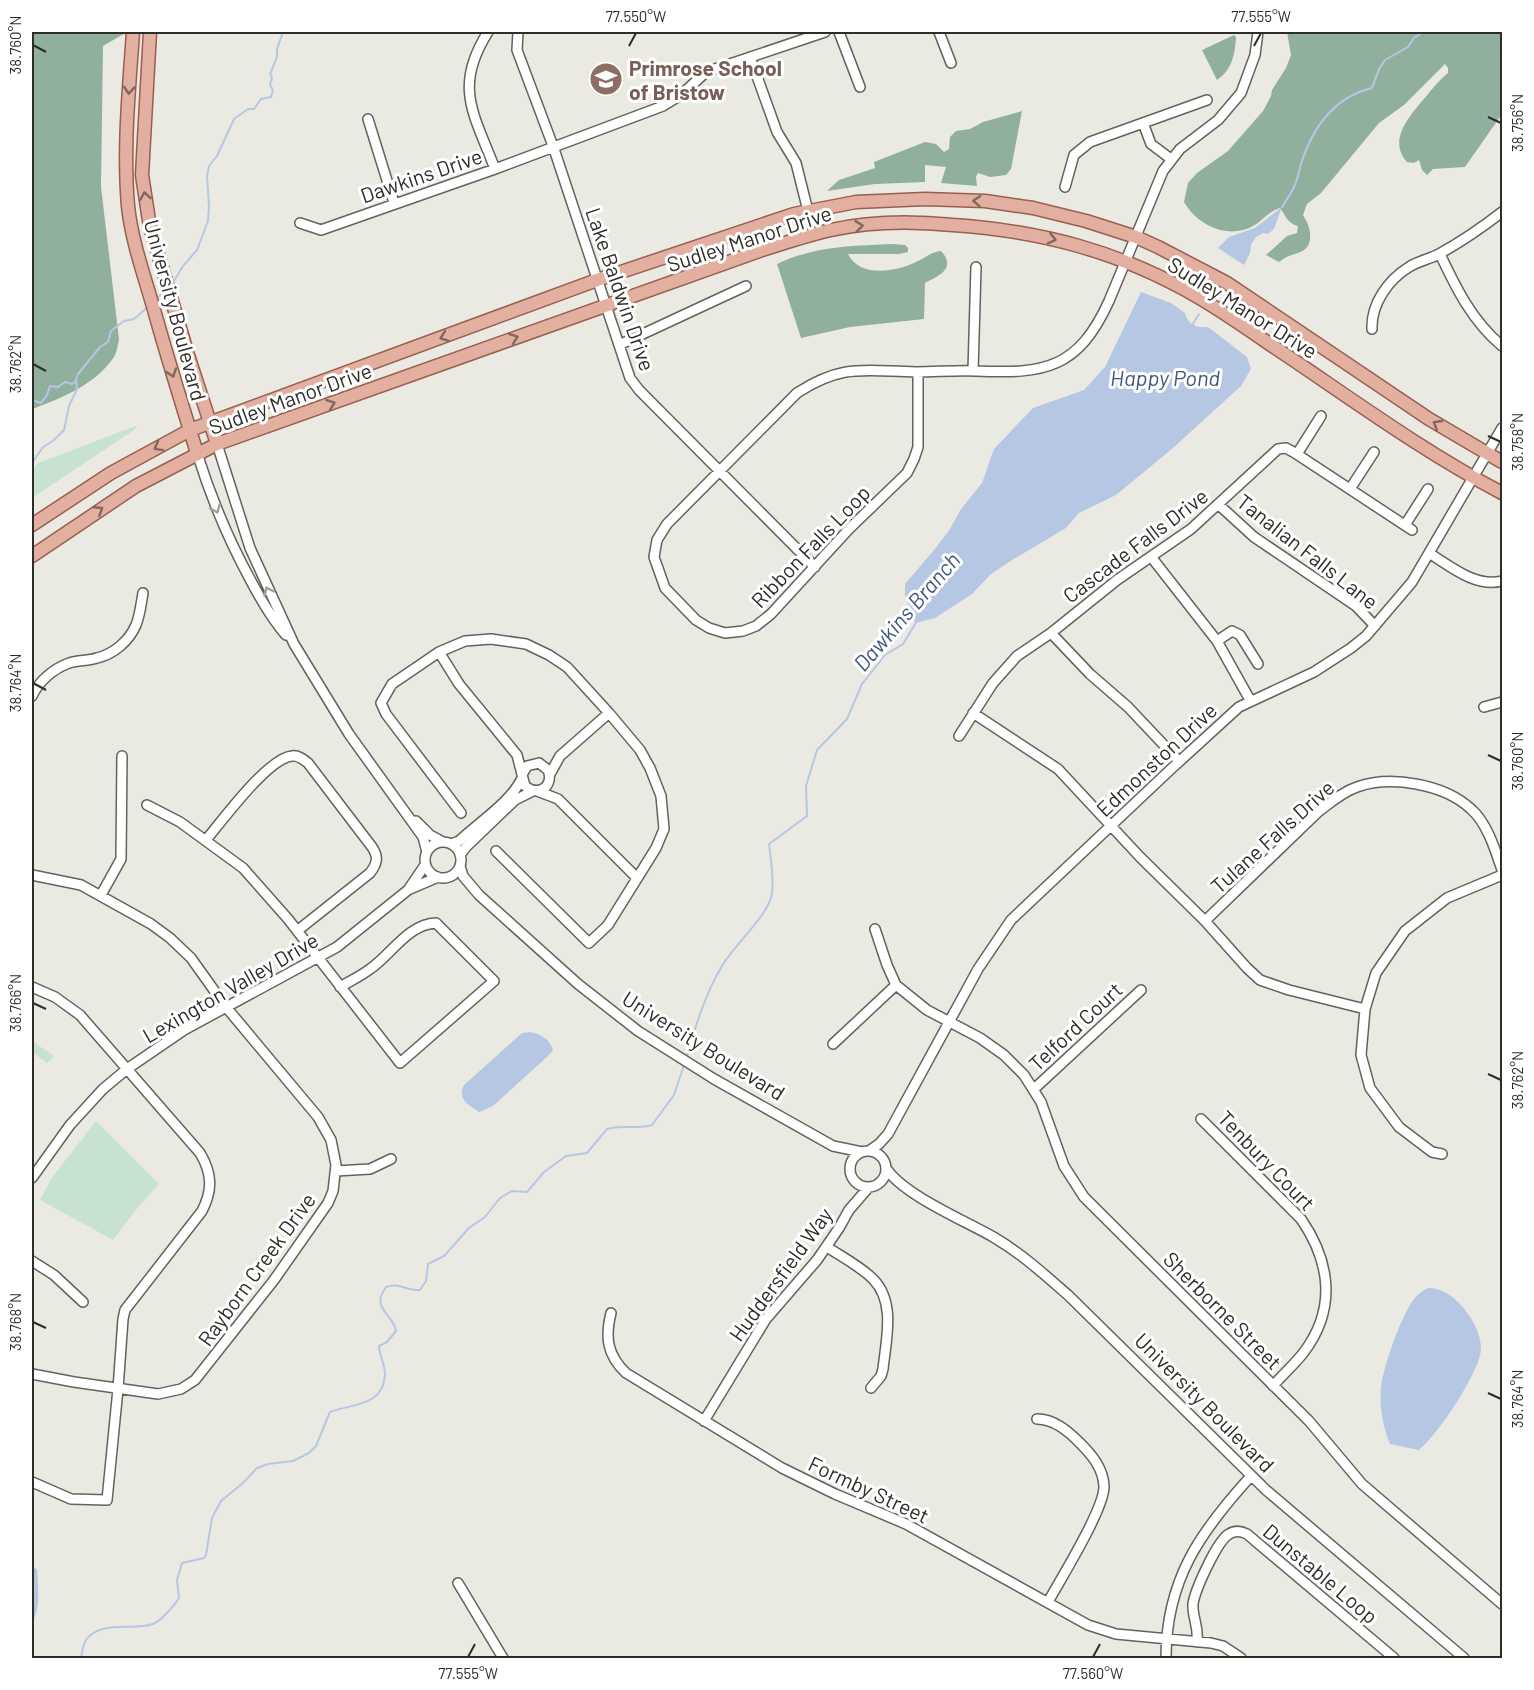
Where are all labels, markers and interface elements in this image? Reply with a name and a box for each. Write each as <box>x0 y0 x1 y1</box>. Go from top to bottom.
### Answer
text: 77.550°W <box>606 7 666 25</box>
text: 77.555°W <box>1231 7 1291 25</box>
text: 38.760°N <box>6 16 24 74</box>
place label: Primrose School of Bristow <box>629 55 782 104</box>
school or university icon: Primrose School of Bristow <box>588 61 624 97</box>
one-way arrow <box>123 85 136 94</box>
text: 38.756°N <box>1508 94 1526 152</box>
street label: Dawkins Drive <box>357 143 485 207</box>
one-way arrow <box>139 191 151 200</box>
one-way arrow <box>972 194 981 207</box>
street label: Sudley Manor Drive <box>664 200 834 276</box>
street label: Lake Baldwin Drive <box>581 204 661 374</box>
street label: University Boulevard <box>140 217 212 403</box>
one-way arrow <box>854 220 863 233</box>
one-way arrow <box>1047 231 1057 244</box>
street label: Sudley Manor Drive <box>1164 251 1322 363</box>
one-way arrow <box>439 329 449 342</box>
one-way arrow <box>508 333 519 346</box>
text: 38.762°N <box>6 335 24 393</box>
street label: Sudley Manor Drive <box>205 357 375 439</box>
water label: Happy Pond <box>1110 364 1220 390</box>
one-way arrow <box>165 367 177 378</box>
one-way arrow <box>325 398 336 411</box>
text: 38.758°N <box>1508 413 1526 471</box>
one-way arrow <box>1433 419 1443 431</box>
one-way arrow <box>154 440 164 451</box>
street label: Ribbon Falls Loop <box>745 480 875 612</box>
street label: Cascade Falls Drive <box>1058 482 1212 608</box>
street label: Tanalian Falls Lane <box>1233 488 1383 614</box>
one-way arrow <box>209 502 221 513</box>
one-way arrow <box>92 507 103 518</box>
water label: Dawkins Branch <box>847 546 965 676</box>
one-way arrow <box>264 587 276 598</box>
text: 38.764°N <box>6 654 24 712</box>
street label: Edmonston Drive <box>1091 697 1221 821</box>
text: 38.760°N <box>1508 732 1526 790</box>
street label: Tulane Falls Drive <box>1205 774 1339 898</box>
street label: Lexington Valley Drive <box>138 927 322 1047</box>
text: 38.766°N <box>6 974 24 1032</box>
street label: Telford Court <box>1023 976 1127 1076</box>
street label: University Boulevard <box>618 985 790 1105</box>
text: 38.762°N <box>1508 1051 1526 1109</box>
street label: Tenbury Court <box>1213 1105 1321 1215</box>
street label: Rayborn Creek Drive <box>192 1188 320 1350</box>
street label: Huddersfield Way <box>723 1202 837 1346</box>
street label: Sherborne Street <box>1159 1246 1287 1374</box>
text: 38.768°N <box>6 1293 24 1351</box>
street label: University Boulevard <box>1130 1327 1280 1477</box>
text: 38.764°N <box>1508 1370 1526 1428</box>
street label: Formby Street <box>805 1450 933 1528</box>
street label: Dunstable Loop <box>1259 1518 1383 1628</box>
text: 77.555°W <box>438 1664 498 1682</box>
text: 77.560°W <box>1063 1664 1123 1682</box>

